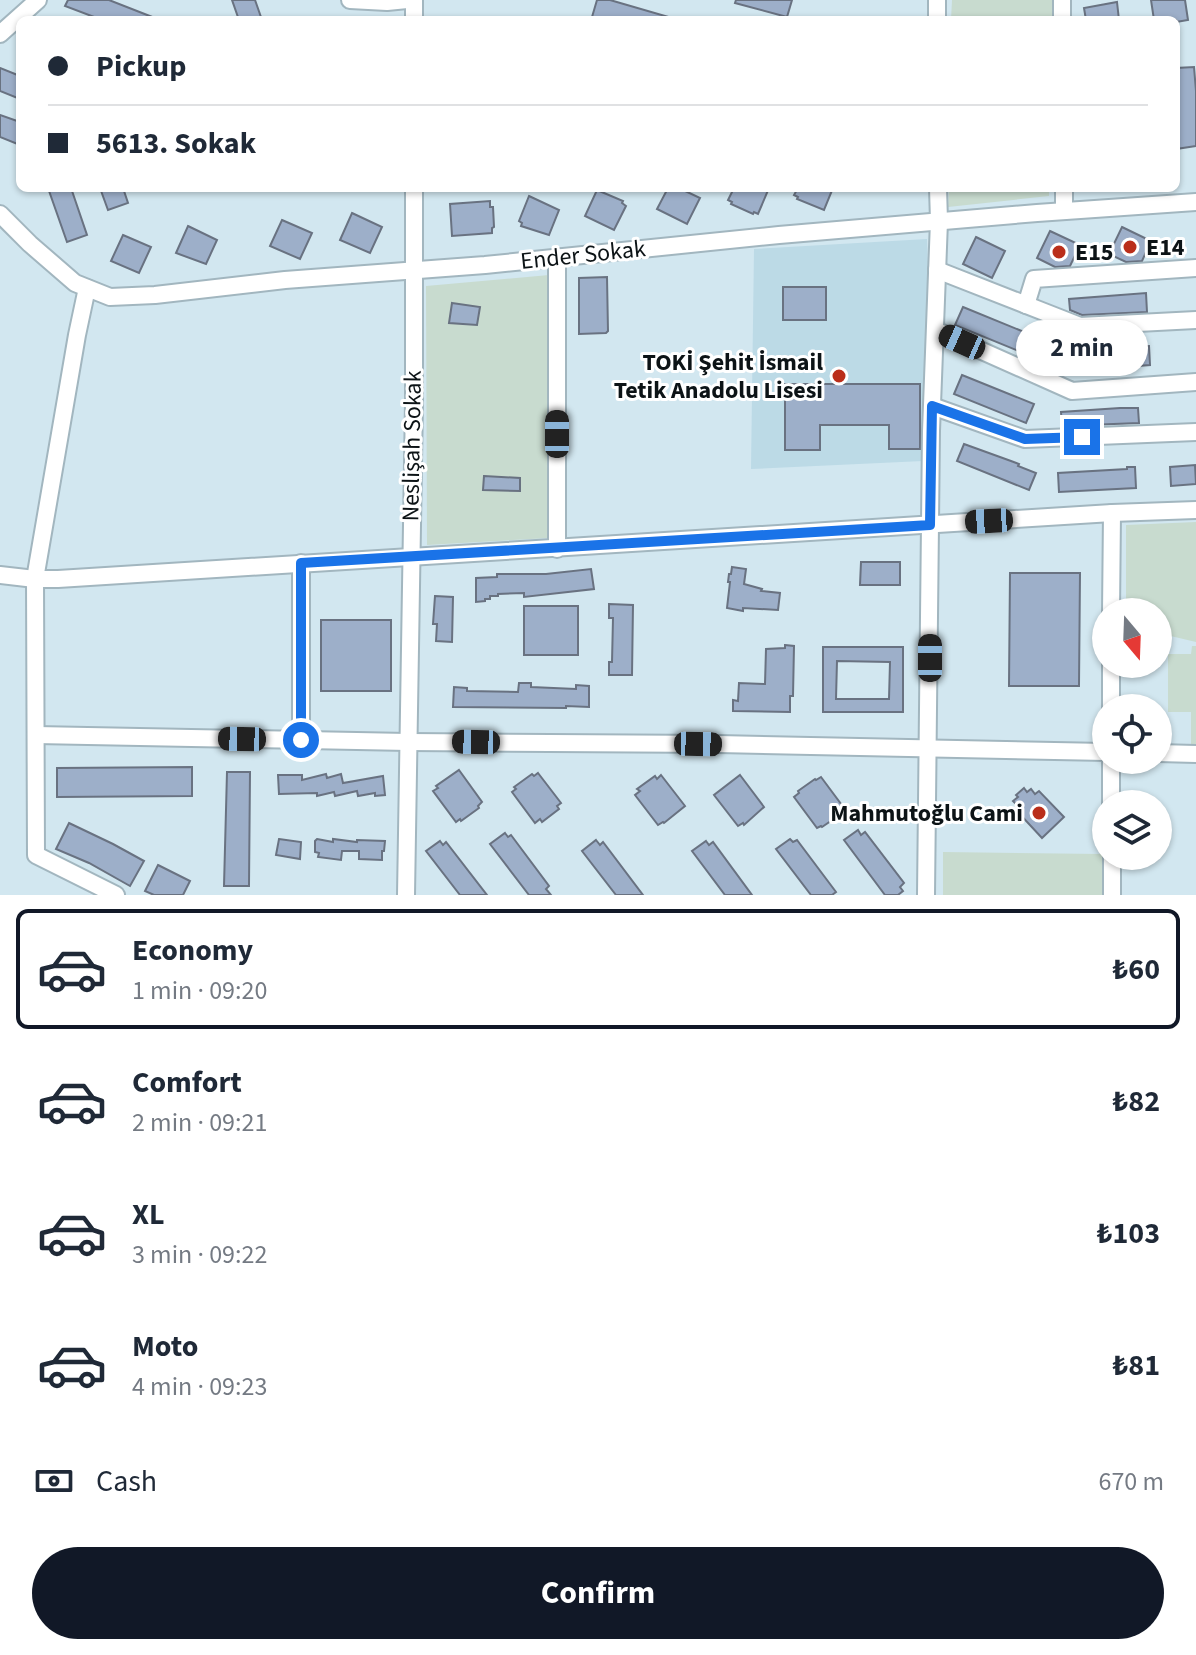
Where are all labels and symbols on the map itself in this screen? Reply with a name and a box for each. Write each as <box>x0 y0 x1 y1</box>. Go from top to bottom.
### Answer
place label: E14 <box>1146 230 1185 265</box>
street label: Ender Sokak <box>519 231 647 279</box>
place label: E15 <box>1075 235 1114 270</box>
marker: E14 <box>1121 238 1139 256</box>
marker: E15 <box>1050 243 1068 261</box>
car <box>935 321 989 363</box>
callout: 2 min <box>1016 321 1148 377</box>
place label: TOKİ Şehit İsmail Tetik Anadolu Lisesi <box>614 345 823 408</box>
marker: TOKİ Şehit İsmail Tetik Anadolu Lisesi <box>830 367 848 385</box>
street label: Neslişah Sokak <box>393 370 431 522</box>
car <box>545 410 569 458</box>
route end <box>1064 419 1100 455</box>
car <box>964 508 1014 534</box>
north arrow <box>1092 598 1172 678</box>
car <box>918 634 942 682</box>
route start <box>283 722 319 758</box>
car <box>218 727 266 751</box>
car <box>452 730 500 754</box>
car <box>674 732 722 756</box>
place label: Mahmutoğlu Cami <box>830 796 1023 831</box>
marker: Mahmutoğlu Cami <box>1030 804 1048 822</box>

